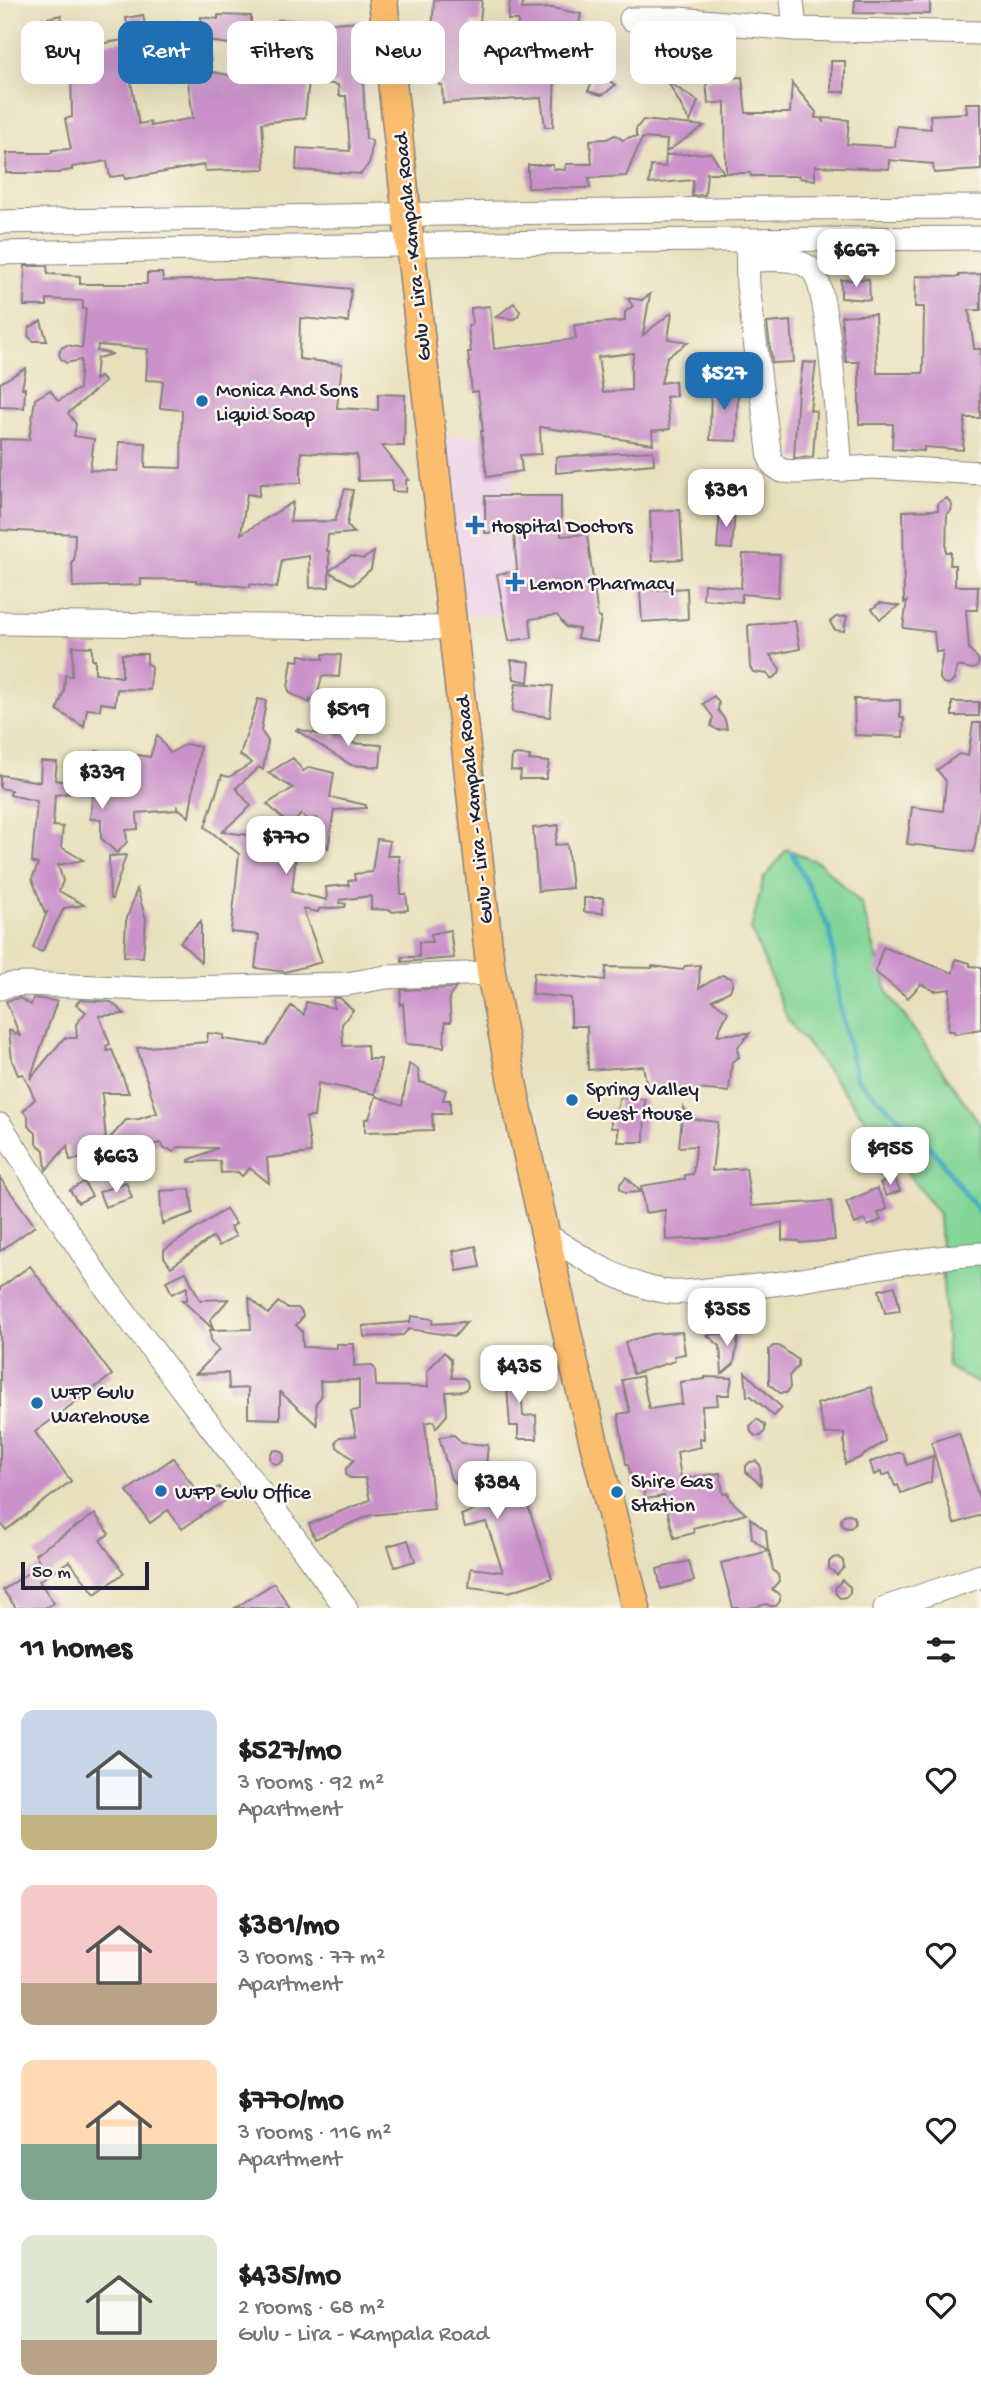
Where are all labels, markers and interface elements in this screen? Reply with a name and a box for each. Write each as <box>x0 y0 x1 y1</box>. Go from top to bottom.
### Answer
chip: Buy <box>21 21 104 84</box>
chip: Rent <box>118 21 213 84</box>
chip: Filters <box>227 21 337 84</box>
chip: New <box>351 21 445 84</box>
chip: Apartment <box>459 21 616 84</box>
chip: House <box>630 21 736 84</box>
street label: Gulu - Lira - Kampala Road <box>390 130 439 362</box>
pin: $667 <box>815 230 897 289</box>
text: $667 <box>833 238 879 265</box>
pin: $527 <box>683 352 765 412</box>
text: $527 <box>701 361 747 388</box>
place label: Monica And Sons Liquid Soap <box>216 380 359 429</box>
marker: Monica And Sons Liquid Soap <box>194 393 210 409</box>
pin: $381 <box>685 470 767 529</box>
text: $381 <box>704 478 748 505</box>
marker: Hospital Doctors <box>465 515 485 535</box>
place label: Hospital Doctors <box>491 516 634 541</box>
place label: Lemon Pharmacy <box>529 573 674 598</box>
marker: Lemon Pharmacy <box>507 574 523 590</box>
pin: $519 <box>307 688 389 748</box>
street label: Gulu - Lira - Kampala Road <box>452 693 501 925</box>
text: $519 <box>326 697 370 724</box>
pin: $339 <box>61 752 143 811</box>
text: $339 <box>79 760 125 787</box>
pin: $770 <box>245 816 327 876</box>
text: $770 <box>262 825 310 852</box>
place label: Spring Valley Guest House <box>586 1079 699 1128</box>
marker: Spring Valley Guest House <box>564 1092 580 1108</box>
pin: $955 <box>849 1128 931 1187</box>
pin: $663 <box>75 1136 157 1195</box>
text: $955 <box>867 1136 913 1163</box>
text: $663 <box>93 1144 139 1171</box>
pin: $355 <box>686 1288 768 1348</box>
text: $355 <box>704 1297 750 1324</box>
pin: $435 <box>478 1346 560 1405</box>
text: $435 <box>496 1354 542 1381</box>
place label: WFP Gulu Warehouse <box>51 1382 151 1431</box>
marker: WFP Gulu Warehouse <box>29 1395 45 1411</box>
pin: $384 <box>456 1462 538 1521</box>
text: $384 <box>474 1470 520 1497</box>
place label: Shire Gas Station <box>631 1471 714 1520</box>
place label: WFP Gulu Office <box>175 1482 312 1507</box>
marker: WFP Gulu Office <box>153 1483 169 1499</box>
marker: Shire Gas Station <box>609 1484 625 1500</box>
scale bar <box>21 1559 149 1591</box>
text: 50 m <box>32 1562 71 1585</box>
icon: filters <box>922 1631 960 1669</box>
text: 11 homes <box>21 1633 132 1668</box>
text: $527/mo <box>238 1735 342 1770</box>
icon: home <box>77 1738 161 1822</box>
icon: heart <box>922 1761 960 1799</box>
text: 3 rooms · 92 m² <box>238 1770 384 1797</box>
text: Apartment <box>238 1797 342 1824</box>
text: $381/mo <box>238 1910 340 1945</box>
icon: home <box>77 1913 161 1997</box>
icon: heart <box>922 1936 960 1974</box>
text: 3 rooms · 77 m² <box>238 1945 385 1972</box>
text: Apartment <box>238 1972 342 1999</box>
text: $770/mo <box>238 2085 344 2120</box>
icon: home <box>77 2088 161 2172</box>
icon: heart <box>922 2111 960 2149</box>
text: 3 rooms · 116 m² <box>238 2120 391 2147</box>
text: Apartment <box>238 2147 342 2174</box>
text: $435/mo <box>238 2260 341 2295</box>
icon: home <box>77 2263 161 2347</box>
icon: heart <box>922 2286 960 2324</box>
text: 2 rooms · 68 m² <box>238 2295 385 2322</box>
text: Gulu - Lira - Kampala Road <box>238 2322 489 2349</box>

